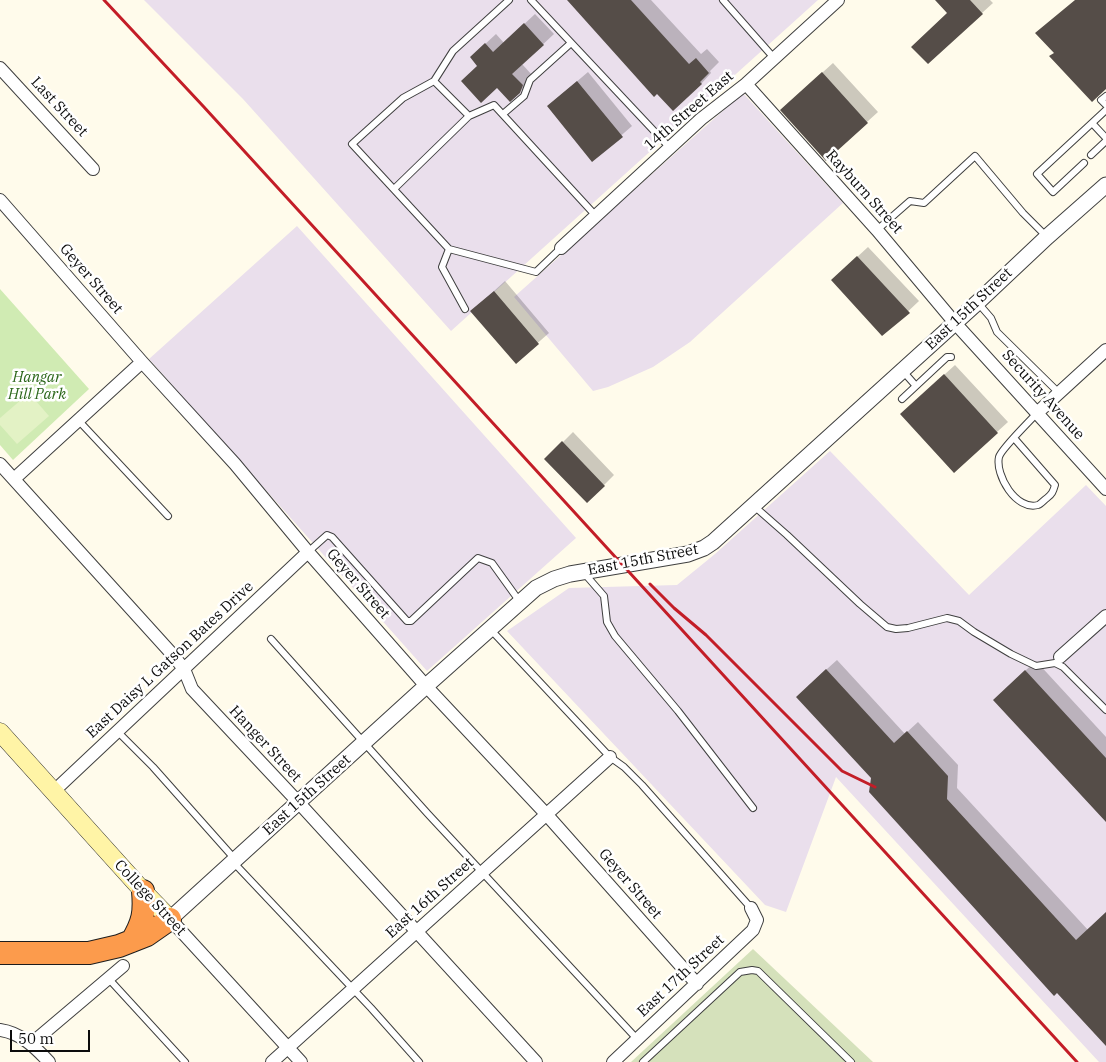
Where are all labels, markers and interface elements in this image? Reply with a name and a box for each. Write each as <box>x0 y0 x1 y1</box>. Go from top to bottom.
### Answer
street label: 14th Street East <box>641 67 737 155</box>
street label: Last Street <box>27 73 91 141</box>
street label: Rayburn Street <box>822 147 906 237</box>
street label: Geyer Street <box>56 240 126 318</box>
street label: East 15th Street <box>922 264 1016 354</box>
street label: Security Avenue <box>998 346 1088 444</box>
park label: Hangar Hill Park <box>8 369 66 404</box>
street label: East 15th Street <box>586 540 700 580</box>
street label: Geyer Street <box>323 545 393 623</box>
street label: East Daisy L Gatson Bates Drive <box>83 578 257 742</box>
street label: Hanger Street <box>225 702 305 786</box>
street label: East 15th Street <box>259 751 355 839</box>
street label: Geyer Street <box>595 845 665 923</box>
street label: East 16th Street <box>382 854 478 942</box>
street label: College Street <box>110 856 190 940</box>
street label: East 17th Street <box>634 931 728 1021</box>
scale bar <box>12 1020 92 1052</box>
text: 50 m <box>18 1029 54 1048</box>

